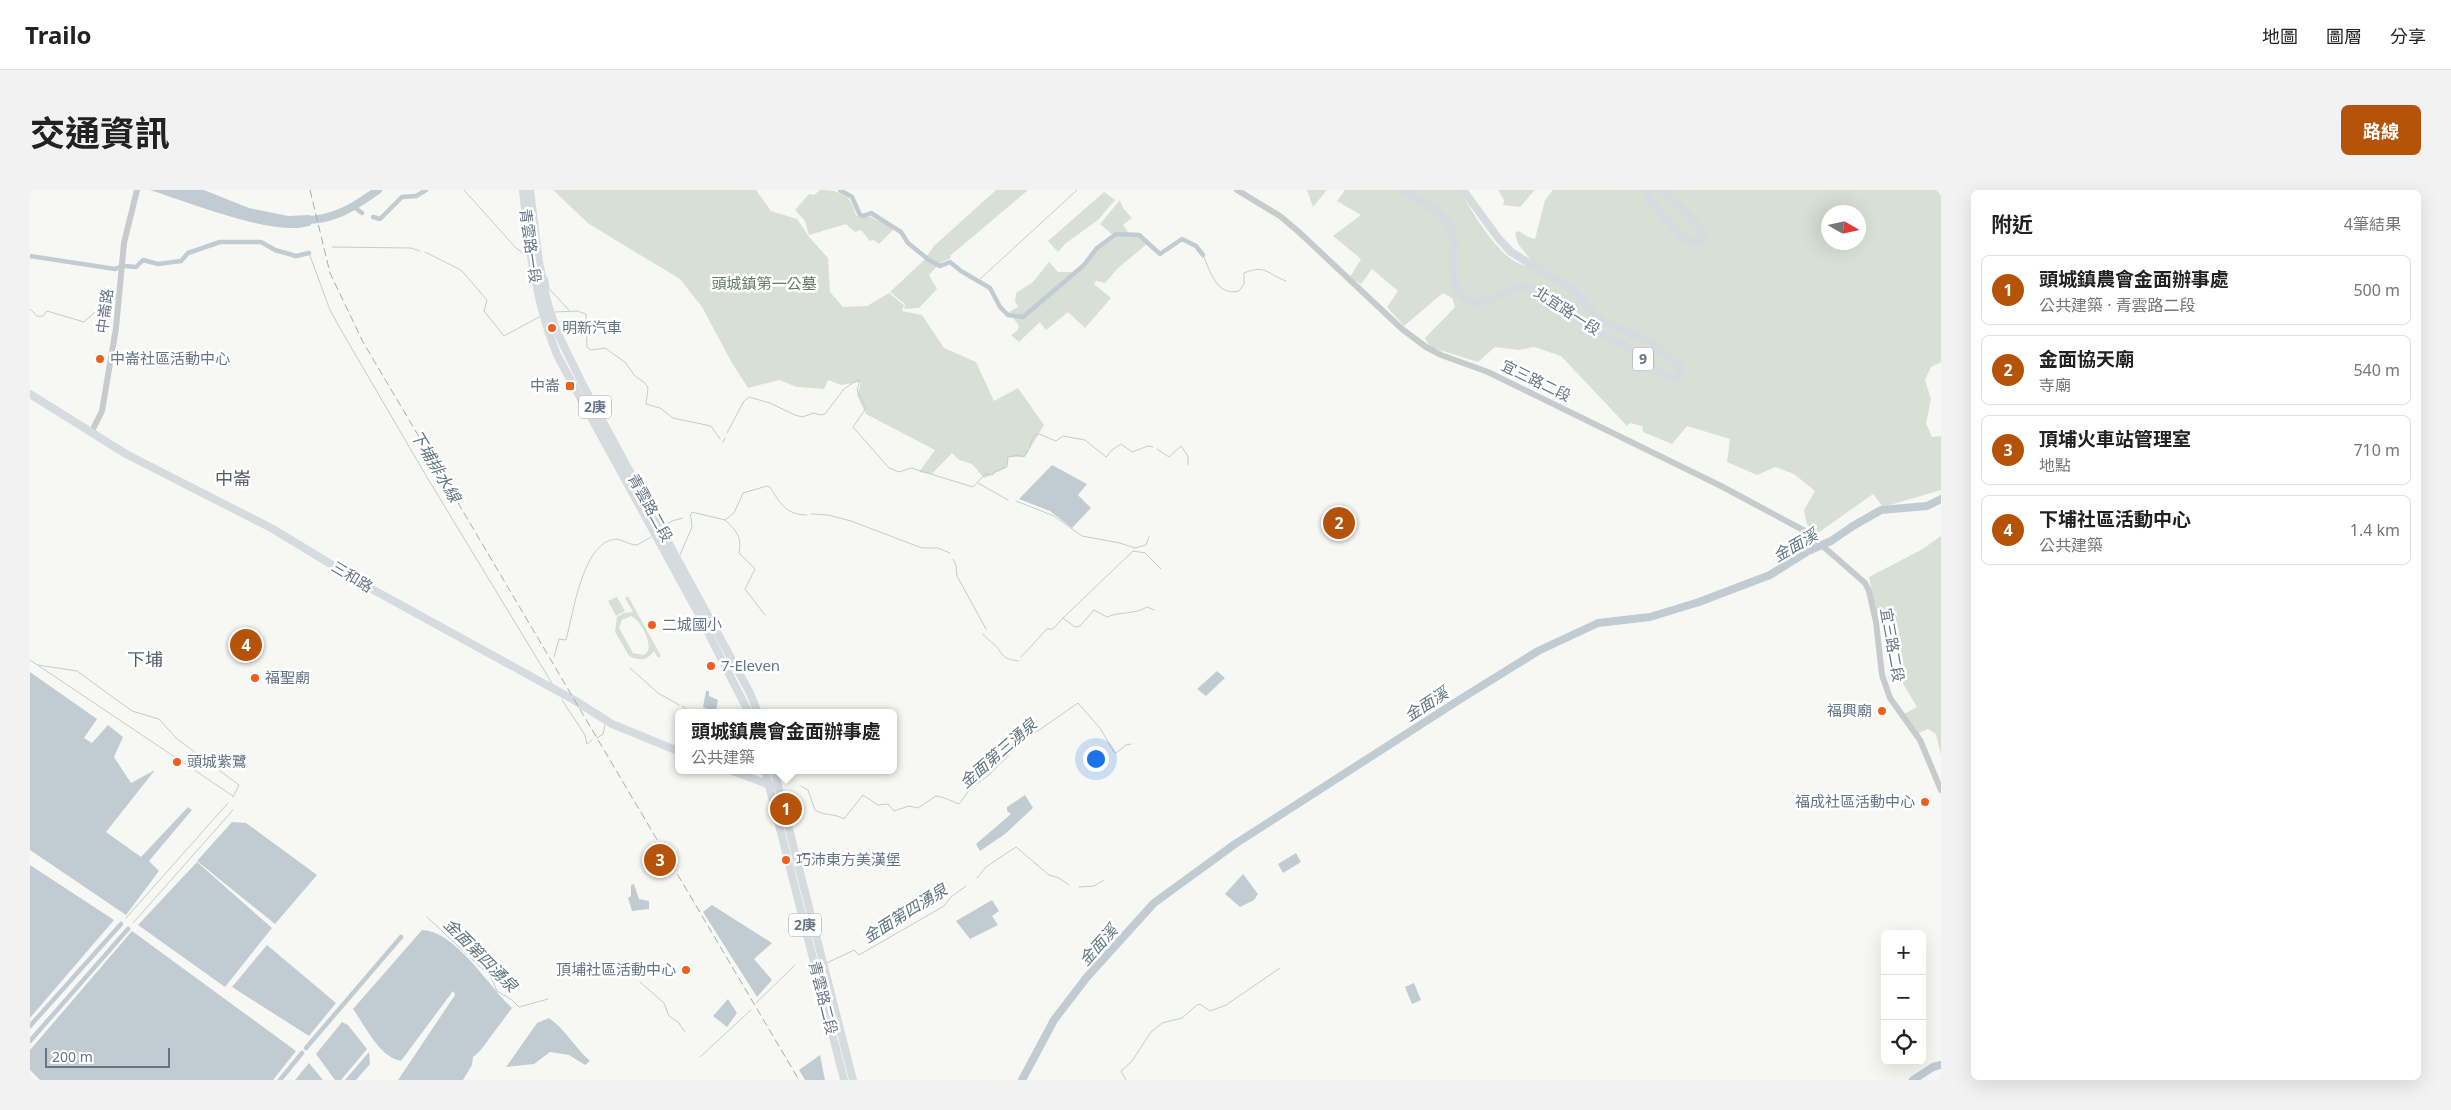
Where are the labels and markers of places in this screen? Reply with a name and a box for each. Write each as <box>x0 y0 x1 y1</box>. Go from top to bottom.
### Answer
place label: 明新汽車 <box>562 317 622 337</box>
marker: 明新汽車 <box>546 322 558 334</box>
place label: 中崙社區活動中心 <box>110 348 230 368</box>
marker: 中崙社區活動中心 <box>94 353 106 365</box>
place label: 中崙 <box>530 375 560 395</box>
marker: 中崙 <box>564 380 576 392</box>
pin: 2 <box>1323 504 1355 542</box>
place label: 二城國小 <box>662 614 722 634</box>
marker: 二城國小 <box>646 619 658 631</box>
pin: 4 <box>230 626 262 664</box>
place label: 7-Eleven <box>721 655 780 675</box>
marker: 7-Eleven <box>705 660 717 672</box>
place label: 福聖廟 <box>265 667 310 687</box>
marker: 福聖廟 <box>249 672 261 684</box>
place label: 福興廟 <box>1827 700 1872 720</box>
marker: 福興廟 <box>1876 705 1888 717</box>
place label: 頭城紫鷺 <box>187 751 247 771</box>
marker: 頭城紫鷺 <box>171 756 183 768</box>
pin: 1 <box>770 790 802 828</box>
place label: 福成社區活動中心 <box>1795 791 1915 811</box>
marker: 福成社區活動中心 <box>1919 796 1931 808</box>
pin: 3 <box>644 841 676 879</box>
place label: 巧沛東方美漢堡 <box>796 849 901 869</box>
marker: 巧沛東方美漢堡 <box>780 854 792 866</box>
place label: 頂埔社區活動中心 <box>556 959 676 979</box>
marker: 頂埔社區活動中心 <box>680 964 692 976</box>

